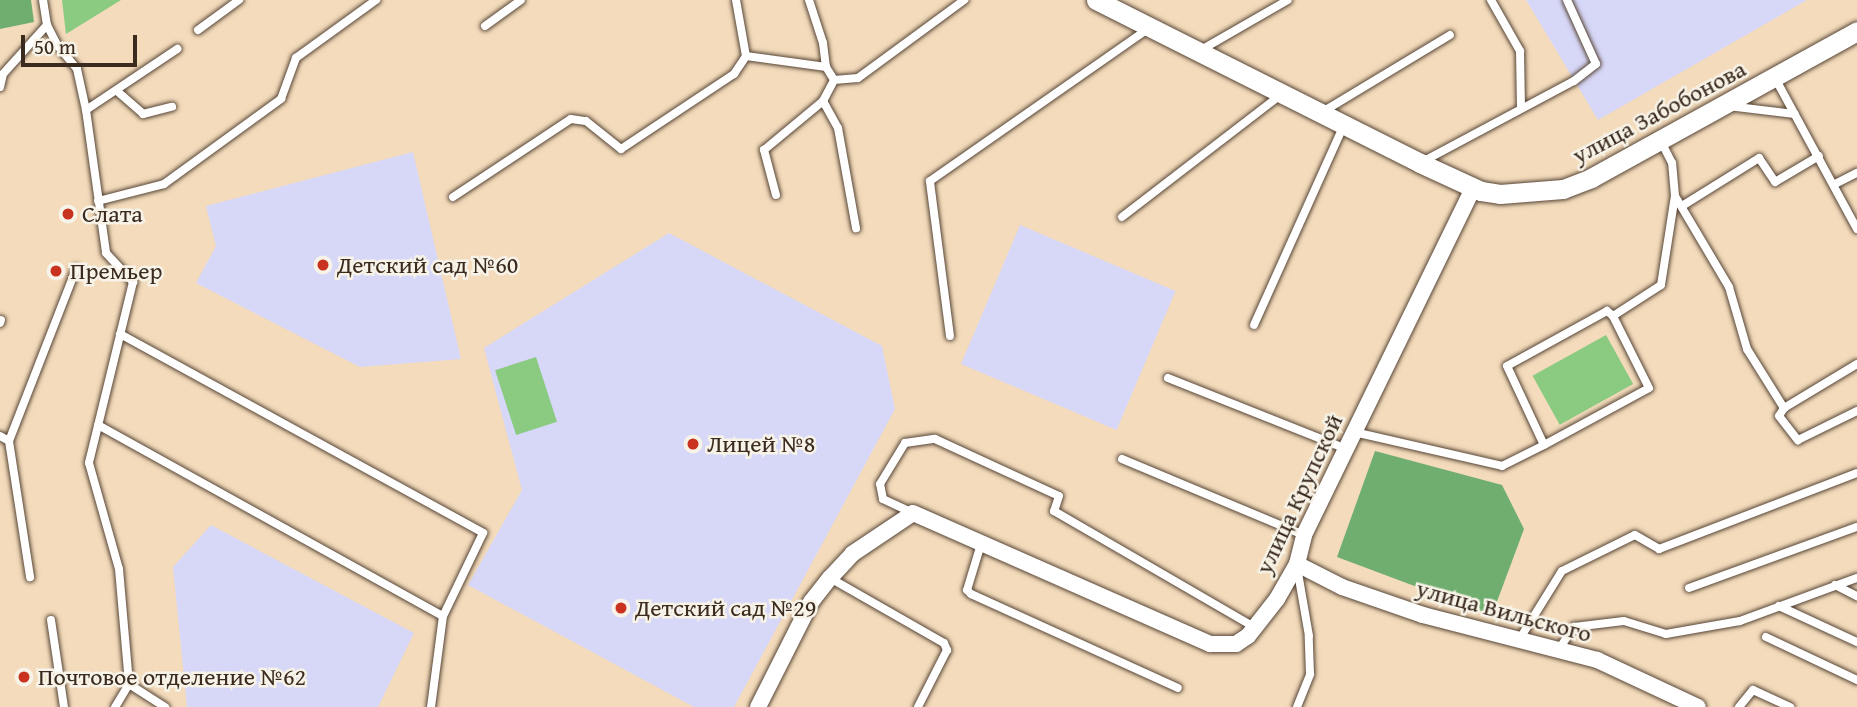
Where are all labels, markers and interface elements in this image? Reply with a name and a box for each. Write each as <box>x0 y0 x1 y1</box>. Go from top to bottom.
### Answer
scale bar <box>24 21 140 65</box>
text: 50 m <box>34 31 76 62</box>
street label: улица Забобонова <box>1567 54 1751 170</box>
place label: Слата <box>82 200 143 228</box>
marker: Слата <box>60 206 76 222</box>
place label: Детский сад №60 <box>337 251 518 279</box>
place label: Премьер <box>70 257 162 285</box>
marker: Детский сад №60 <box>315 257 331 273</box>
marker: Премьер <box>48 263 64 279</box>
street label: улица Крупской <box>1249 409 1349 579</box>
place label: Лицей №8 <box>707 430 815 458</box>
marker: Лицей №8 <box>685 436 701 452</box>
street label: улица Вильского <box>1413 574 1595 648</box>
place label: Детский сад №29 <box>635 594 816 622</box>
marker: Детский сад №29 <box>613 600 629 616</box>
place label: Почтовое отделение №62 <box>38 663 306 691</box>
marker: Почтовое отделение №62 <box>16 669 32 685</box>

